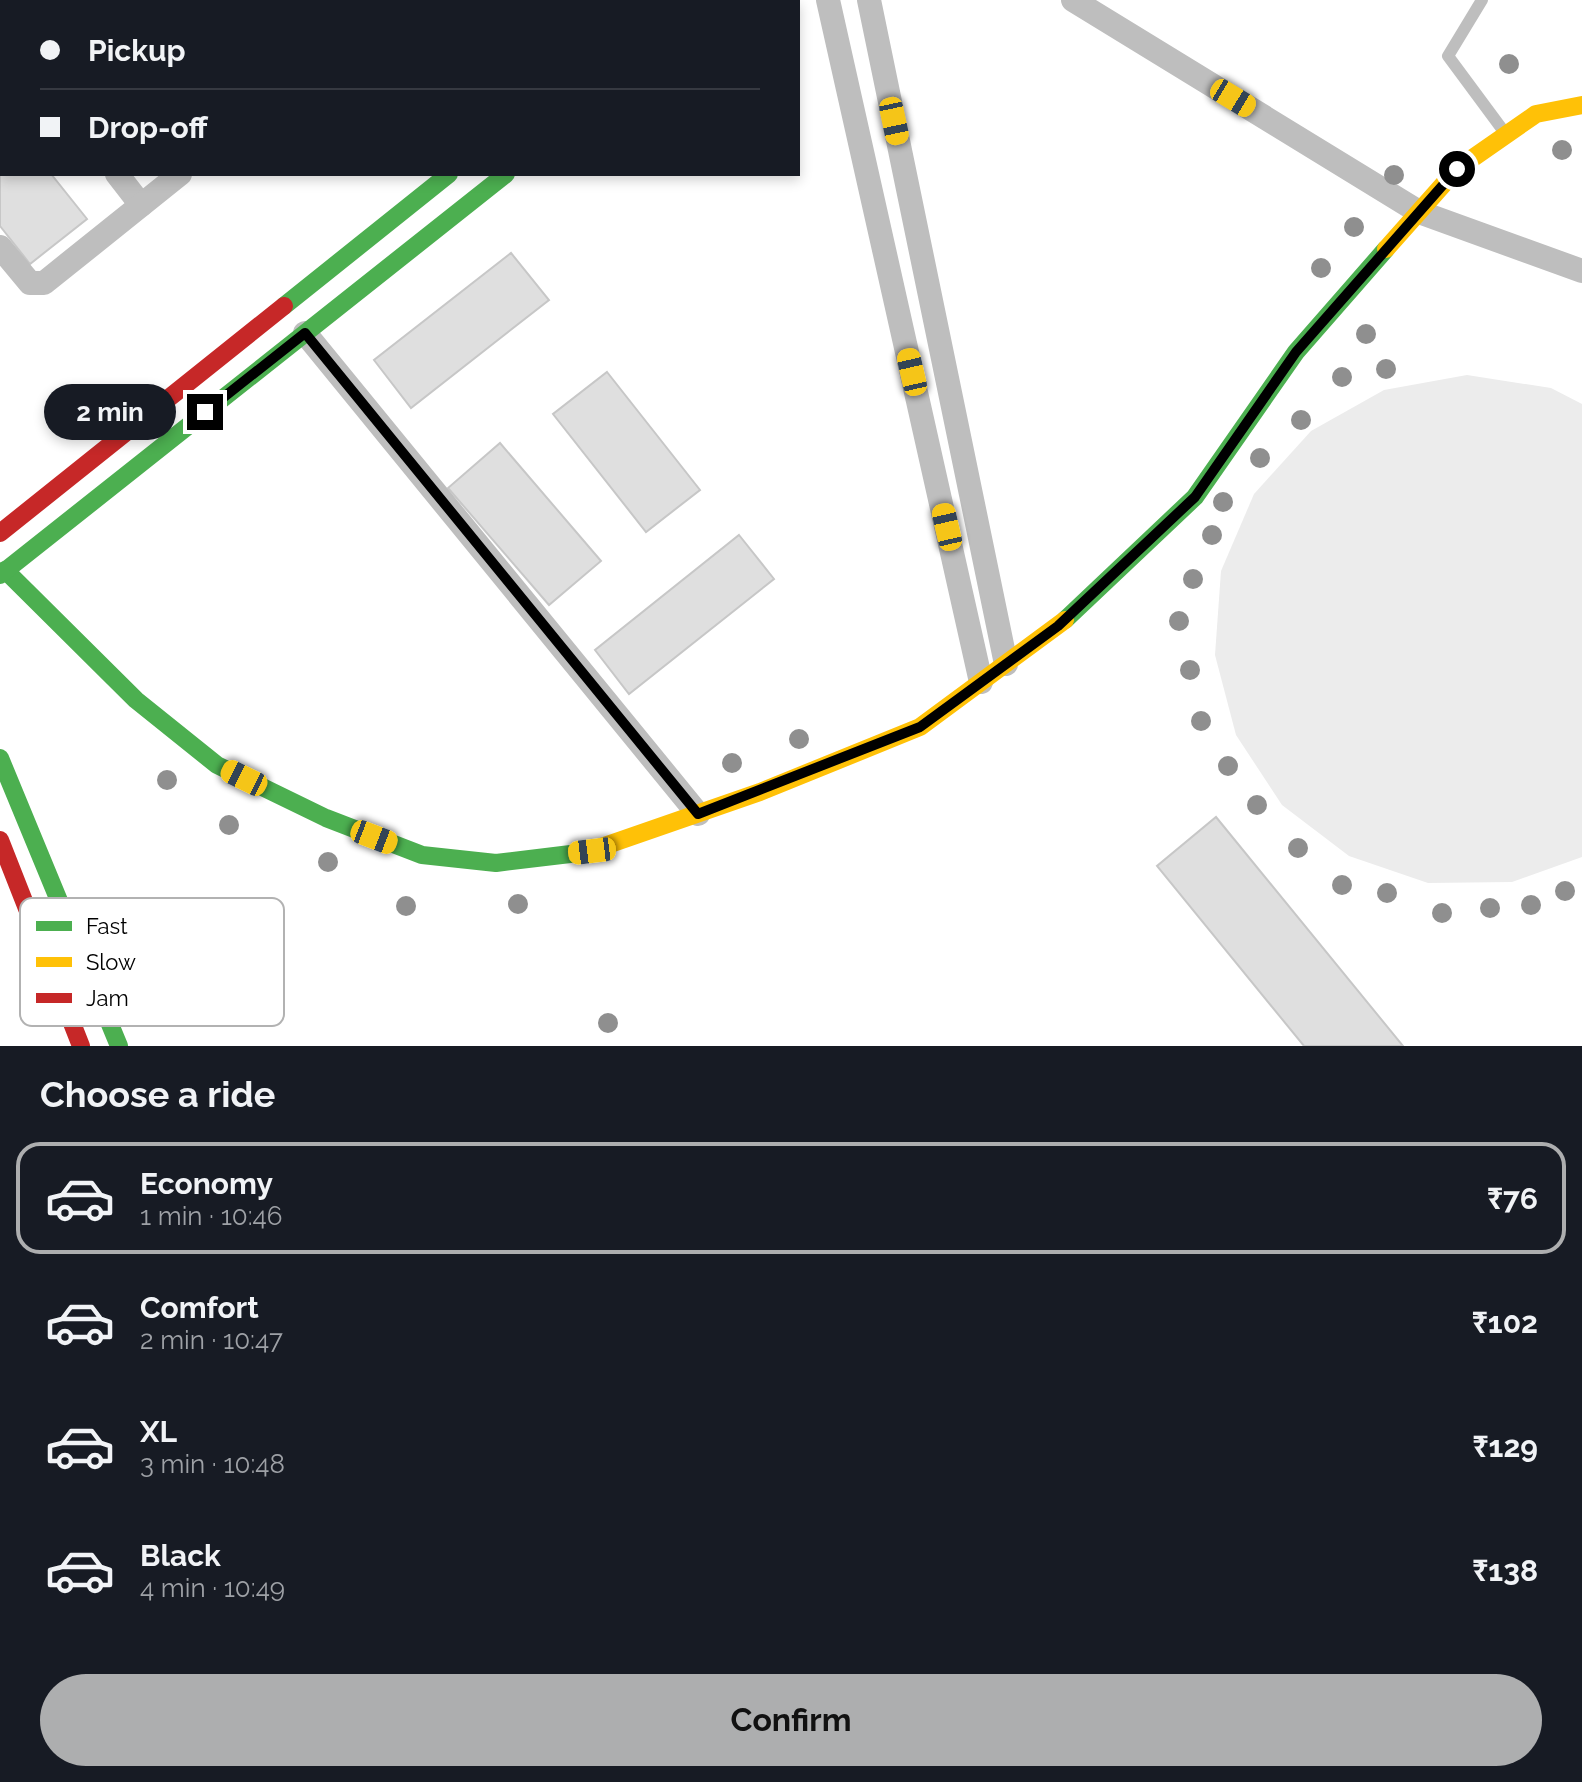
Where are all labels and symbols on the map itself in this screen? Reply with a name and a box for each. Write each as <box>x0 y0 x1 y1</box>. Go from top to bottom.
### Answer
car <box>1206 75 1260 121</box>
car <box>877 95 911 147</box>
route start <box>1439 151 1475 187</box>
car <box>895 346 929 398</box>
callout: 2 min <box>45 384 177 440</box>
route end <box>187 394 223 430</box>
car <box>930 501 964 553</box>
car <box>217 757 271 799</box>
car <box>347 817 401 857</box>
car <box>567 836 617 866</box>
legend <box>20 898 284 1026</box>
text: Fast <box>86 913 128 939</box>
text: Slow <box>86 949 136 975</box>
text: Jam <box>86 985 129 1011</box>

